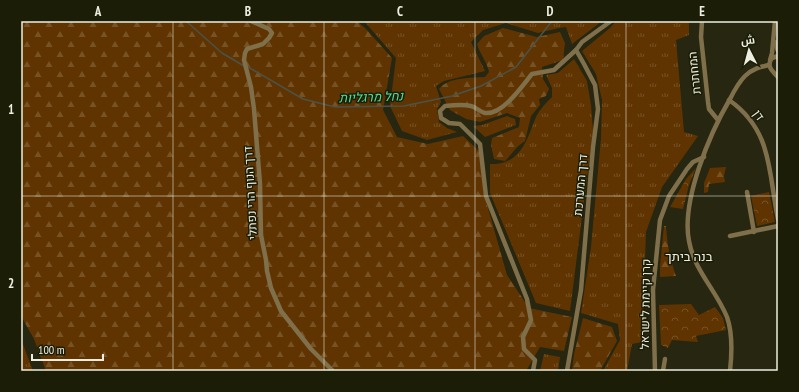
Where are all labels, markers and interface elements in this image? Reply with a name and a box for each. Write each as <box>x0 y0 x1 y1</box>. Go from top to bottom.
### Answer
text: A <box>94 3 102 20</box>
text: B <box>245 3 251 20</box>
text: C <box>397 3 403 20</box>
text: D <box>547 3 554 20</box>
text: E <box>699 3 705 20</box>
north arrow <box>729 30 769 70</box>
text: ش <box>740 32 756 48</box>
street label: המחתרת <box>684 51 704 95</box>
water label: נחל מרגליות <box>339 87 405 107</box>
text: 1 <box>8 101 14 118</box>
street label: דן <box>750 107 768 123</box>
street label: דרך הנוף הרי נפתלי <box>240 146 260 240</box>
street label: דרך המערכת <box>570 153 590 217</box>
district label: בנה ביתך <box>665 248 713 265</box>
street label: קרן קיימת לישראל <box>637 258 653 350</box>
text: 2 <box>8 275 14 292</box>
scale bar <box>32 336 103 362</box>
text: 100 m <box>38 342 65 357</box>

